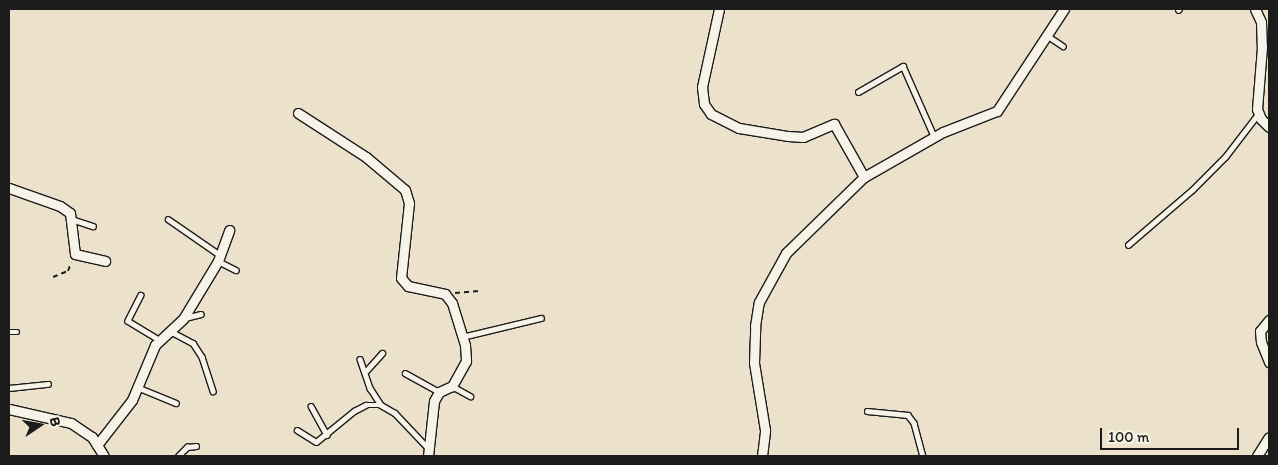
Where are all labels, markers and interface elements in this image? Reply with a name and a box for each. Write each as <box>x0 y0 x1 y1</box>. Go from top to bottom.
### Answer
north arrow <box>15 400 65 450</box>
text: B <box>46 416 64 428</box>
scale bar <box>1103 418 1242 450</box>
text: 100 m <box>1108 428 1149 446</box>

